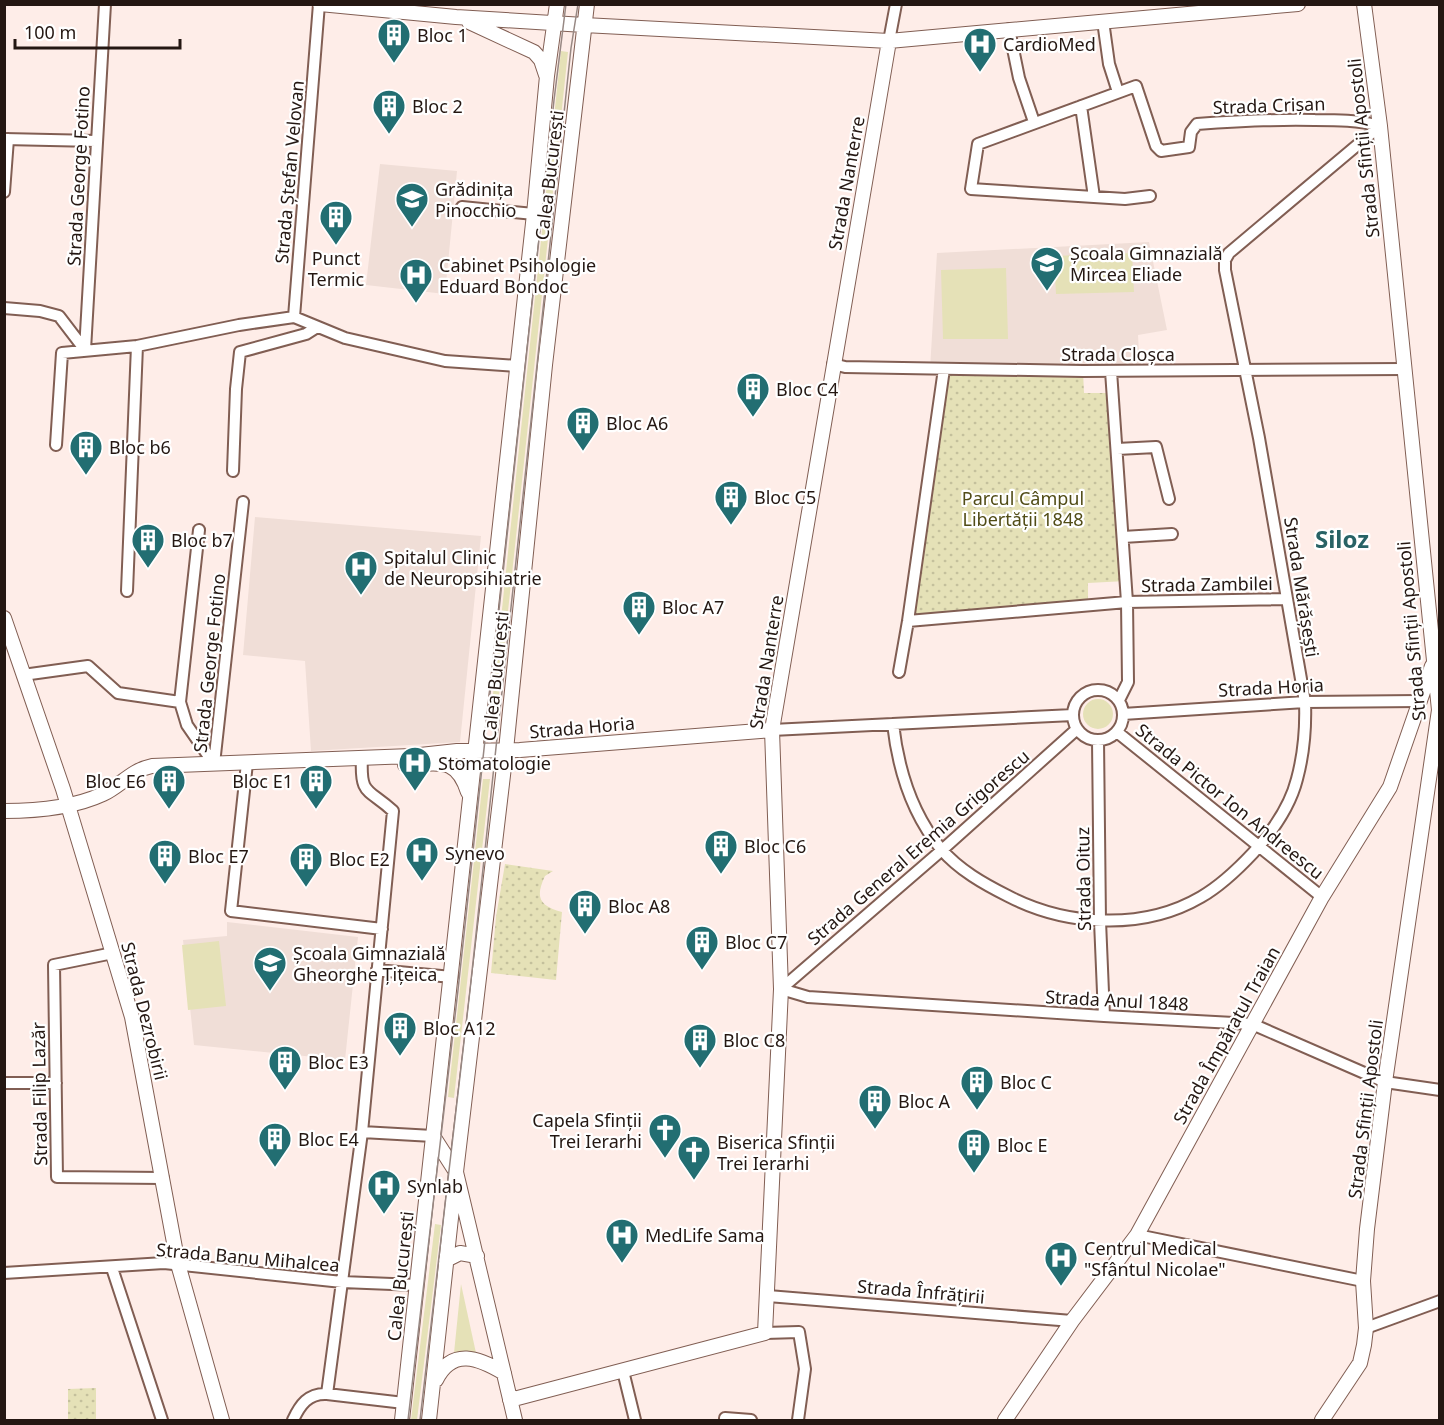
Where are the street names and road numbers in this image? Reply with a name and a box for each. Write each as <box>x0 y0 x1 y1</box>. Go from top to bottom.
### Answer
street label: Strada Sfinții Apostoli <box>1342 57 1384 239</box>
street label: Strada Ștefan Velovan <box>269 79 309 265</box>
street label: Strada George Fotino <box>61 85 95 267</box>
street label: Strada Crișan <box>1212 91 1326 119</box>
street label: Calea București <box>529 109 569 241</box>
street label: Strada Nanterre <box>822 114 870 252</box>
street label: Strada Cloșca <box>1061 342 1175 366</box>
street label: Strada Mărășești <box>1279 515 1325 659</box>
street label: Strada Sfinții Apostoli <box>1391 540 1431 722</box>
street label: Strada Zambilei <box>1141 571 1273 597</box>
street label: Strada George Fotino <box>188 572 230 754</box>
street label: Strada Nanterre <box>744 593 788 731</box>
street label: Calea București <box>476 610 514 742</box>
street label: Strada Horia <box>1218 672 1324 702</box>
street label: Strada Horia <box>528 710 636 744</box>
street label: Strada Pictor Ion Andreescu <box>1131 718 1329 884</box>
street label: Strada General Eremia Grigorescu <box>802 744 1034 950</box>
street label: Strada Oituz <box>1070 827 1096 931</box>
street label: Strada Dezrobirii <box>116 940 174 1082</box>
street label: Strada Împăratul Traian <box>1167 942 1285 1128</box>
street label: Strada Anul 1848 <box>1045 984 1189 1016</box>
street label: Strada Sfinții Apostoli <box>1342 1018 1388 1200</box>
street label: Strada Filip Lazăr <box>26 1021 52 1166</box>
street label: Calea București <box>381 1210 419 1342</box>
street label: Strada Banu Mihalcea <box>155 1237 341 1277</box>
street label: Strada Înfrățirii <box>856 1273 986 1309</box>

